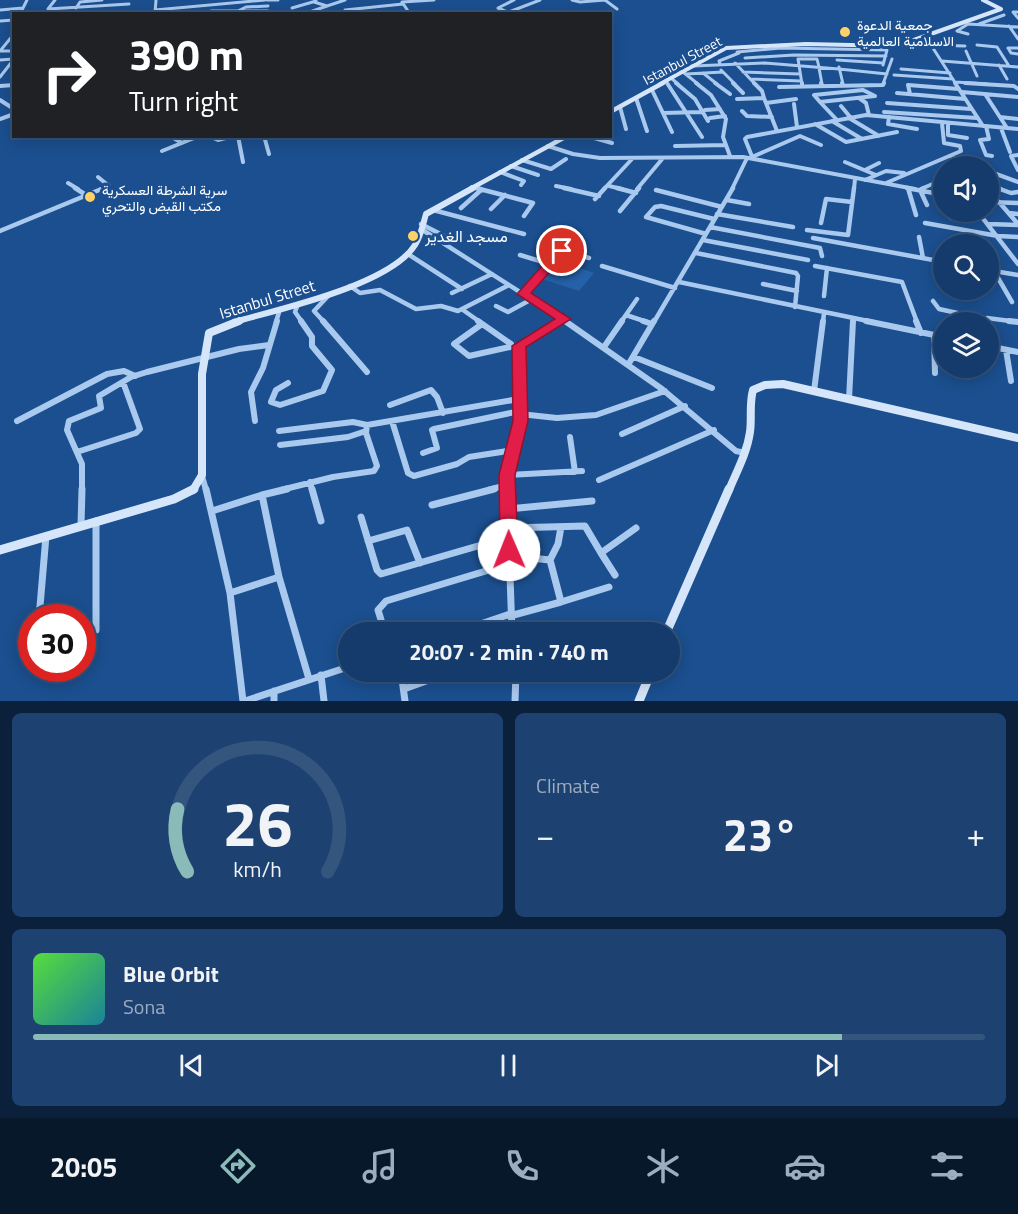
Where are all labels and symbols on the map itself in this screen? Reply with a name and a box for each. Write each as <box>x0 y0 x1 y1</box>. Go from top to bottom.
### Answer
place label: جمعية الدعوة الاسلامية العالمية <box>857 14 954 51</box>
marker: جمعية الدعوة الاسلامية العالمية <box>838 25 852 39</box>
street label: Istanbul Street <box>639 30 725 90</box>
place label: سرية الشرطة العسكرية مكتب القبض والتحري <box>102 179 227 218</box>
marker: سرية الشرطة العسكرية مكتب القبض والتحري <box>83 190 97 204</box>
place label: مسجد الغدير <box>424 224 508 248</box>
pin <box>536 225 587 276</box>
marker: مسجد الغدير <box>406 229 420 243</box>
street label: Istanbul Street <box>216 273 318 325</box>
position arrow <box>477 518 541 582</box>
speed limit sign: 30 <box>18 604 96 682</box>

